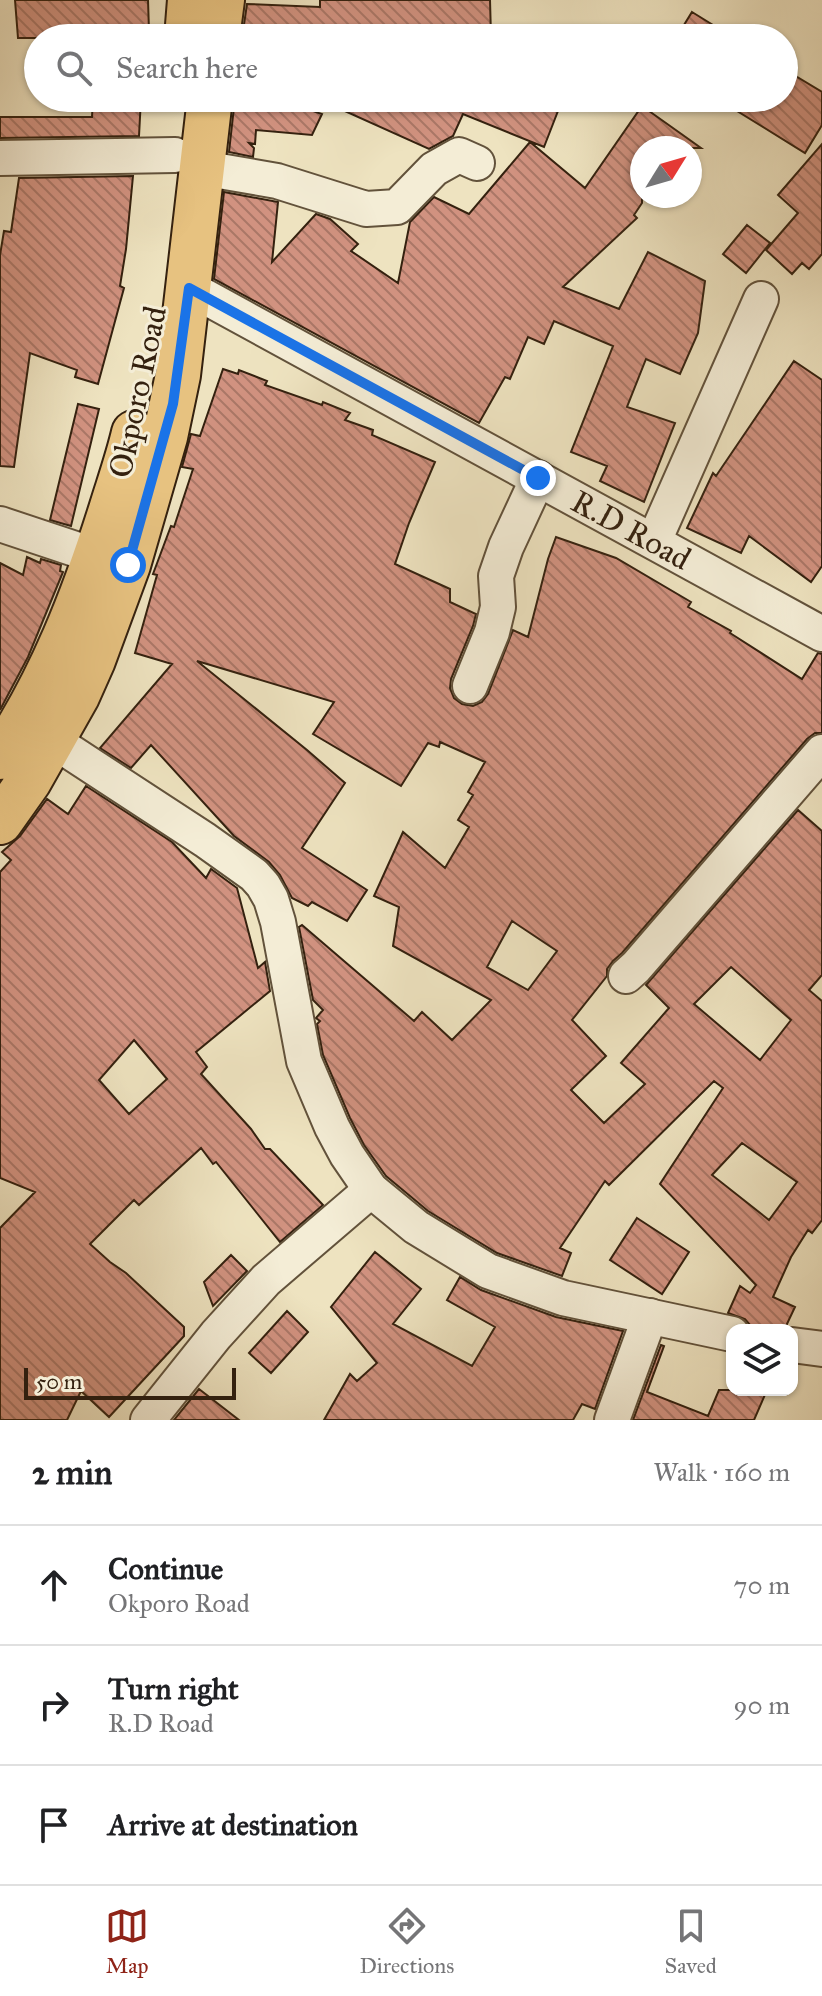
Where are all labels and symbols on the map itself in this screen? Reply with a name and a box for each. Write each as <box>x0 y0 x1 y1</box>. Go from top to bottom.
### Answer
north arrow <box>630 136 702 208</box>
street label: Okporo Road <box>101 303 175 481</box>
route end <box>520 460 556 496</box>
street label: R.D Road <box>565 481 698 578</box>
route start <box>110 547 146 583</box>
scale bar <box>24 1364 236 1400</box>

